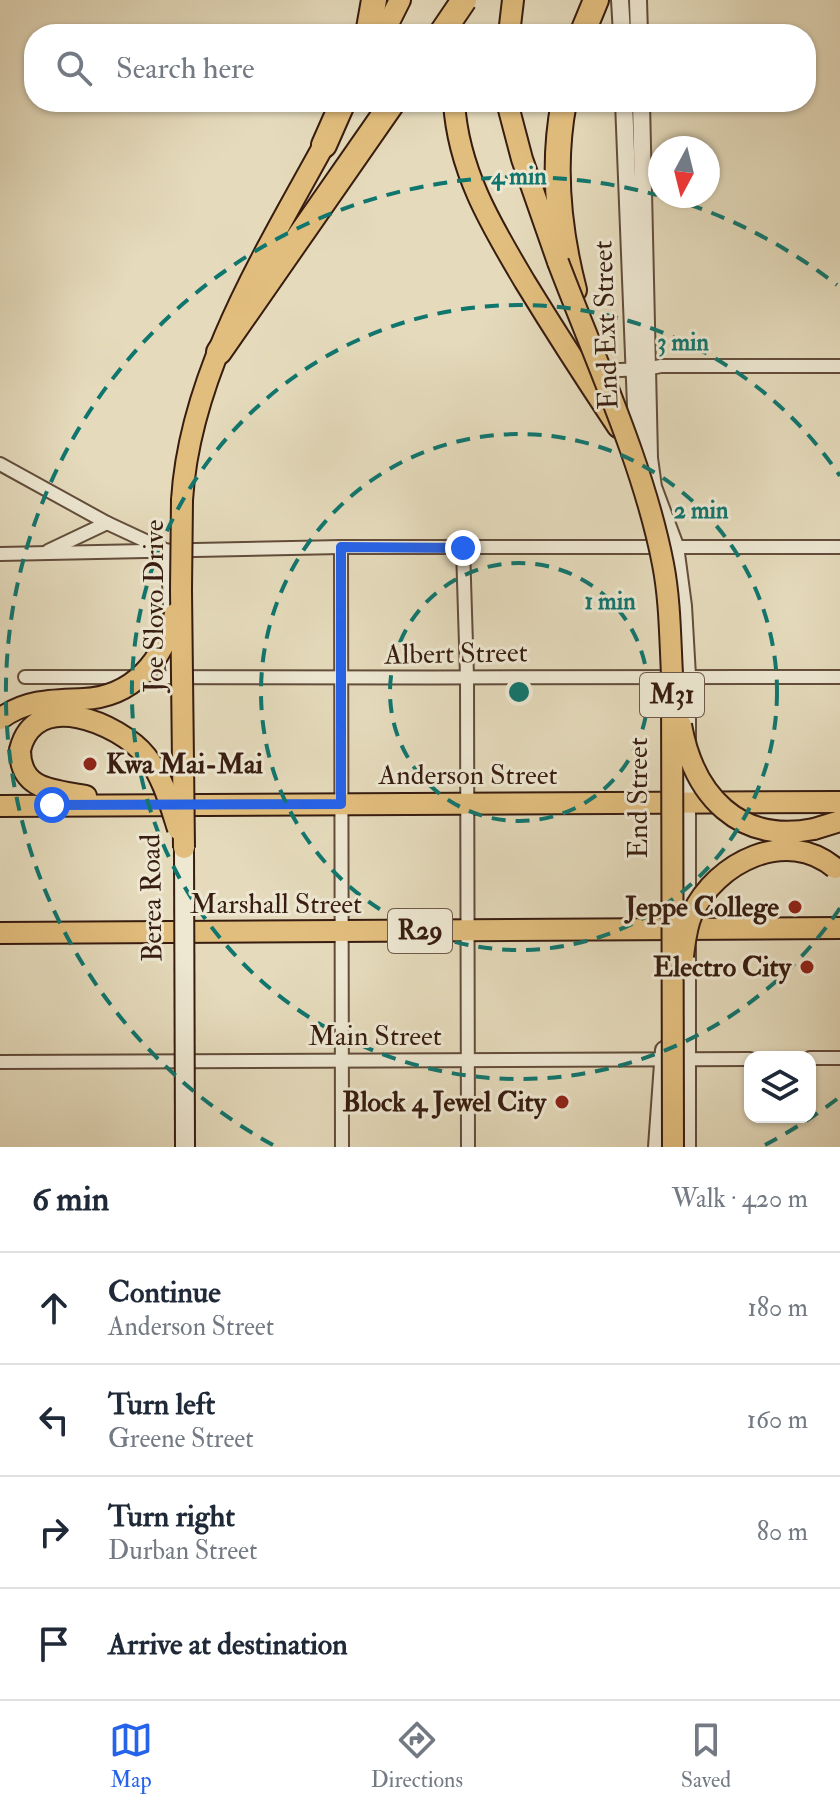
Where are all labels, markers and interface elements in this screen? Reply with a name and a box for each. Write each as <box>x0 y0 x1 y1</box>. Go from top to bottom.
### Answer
search box <box>24 24 816 112</box>
icon: search <box>52 46 96 90</box>
text: Search here <box>116 50 255 87</box>
north arrow <box>648 136 720 208</box>
text: 4 min <box>490 161 547 192</box>
street label: End Ext Street <box>586 240 626 410</box>
text: 3 min <box>657 327 709 358</box>
text: 2 min <box>674 495 729 526</box>
street label: Joe Slovo Drive <box>137 519 172 694</box>
route end <box>445 530 481 566</box>
text: 1 min <box>585 586 636 617</box>
street label: Albert Street <box>383 635 528 673</box>
road number: M31 <box>640 673 704 717</box>
centre of rings <box>505 678 533 706</box>
street label: End Street <box>621 737 656 859</box>
place label: Kwa Mai-Mai <box>106 747 263 782</box>
marker: Kwa Mai-Mai <box>81 755 99 773</box>
street label: Anderson Street <box>378 758 557 793</box>
route start <box>34 787 70 823</box>
street label: Berea Road <box>133 833 171 962</box>
street label: Marshall Street <box>190 887 362 922</box>
place label: Jeppe College <box>623 890 779 925</box>
marker: Jeppe College <box>786 898 804 916</box>
road number: R29 <box>388 909 452 953</box>
place label: Electro City <box>653 950 793 985</box>
marker: Electro City <box>798 958 816 976</box>
street label: Main Street <box>308 1019 442 1054</box>
map controls <box>744 1051 816 1123</box>
button: layers <box>744 1051 816 1123</box>
place label: Block 4 Jewel City <box>342 1085 548 1120</box>
marker: Block 4 Jewel City <box>553 1093 571 1111</box>
text: 6 min <box>32 1178 109 1221</box>
text: Walk · 420 m <box>672 1183 808 1215</box>
text: Continue <box>108 1274 221 1311</box>
icon: ahead <box>32 1286 76 1330</box>
text: 180 m <box>748 1292 808 1324</box>
text: Anderson Street <box>108 1311 274 1343</box>
text: Turn left <box>108 1386 215 1423</box>
icon: left <box>32 1398 76 1442</box>
text: 160 m <box>747 1404 808 1436</box>
text: Greene Street <box>108 1423 254 1455</box>
text: Turn right <box>108 1498 235 1535</box>
icon: right <box>32 1510 76 1554</box>
text: 80 m <box>757 1516 808 1548</box>
text: Durban Street <box>108 1535 257 1567</box>
icon: arrive <box>32 1622 76 1666</box>
text: Arrive at destination <box>108 1626 348 1663</box>
tab: Map <box>109 1718 153 1794</box>
tab: Directions <box>371 1718 463 1794</box>
tab: Saved <box>681 1718 731 1794</box>

